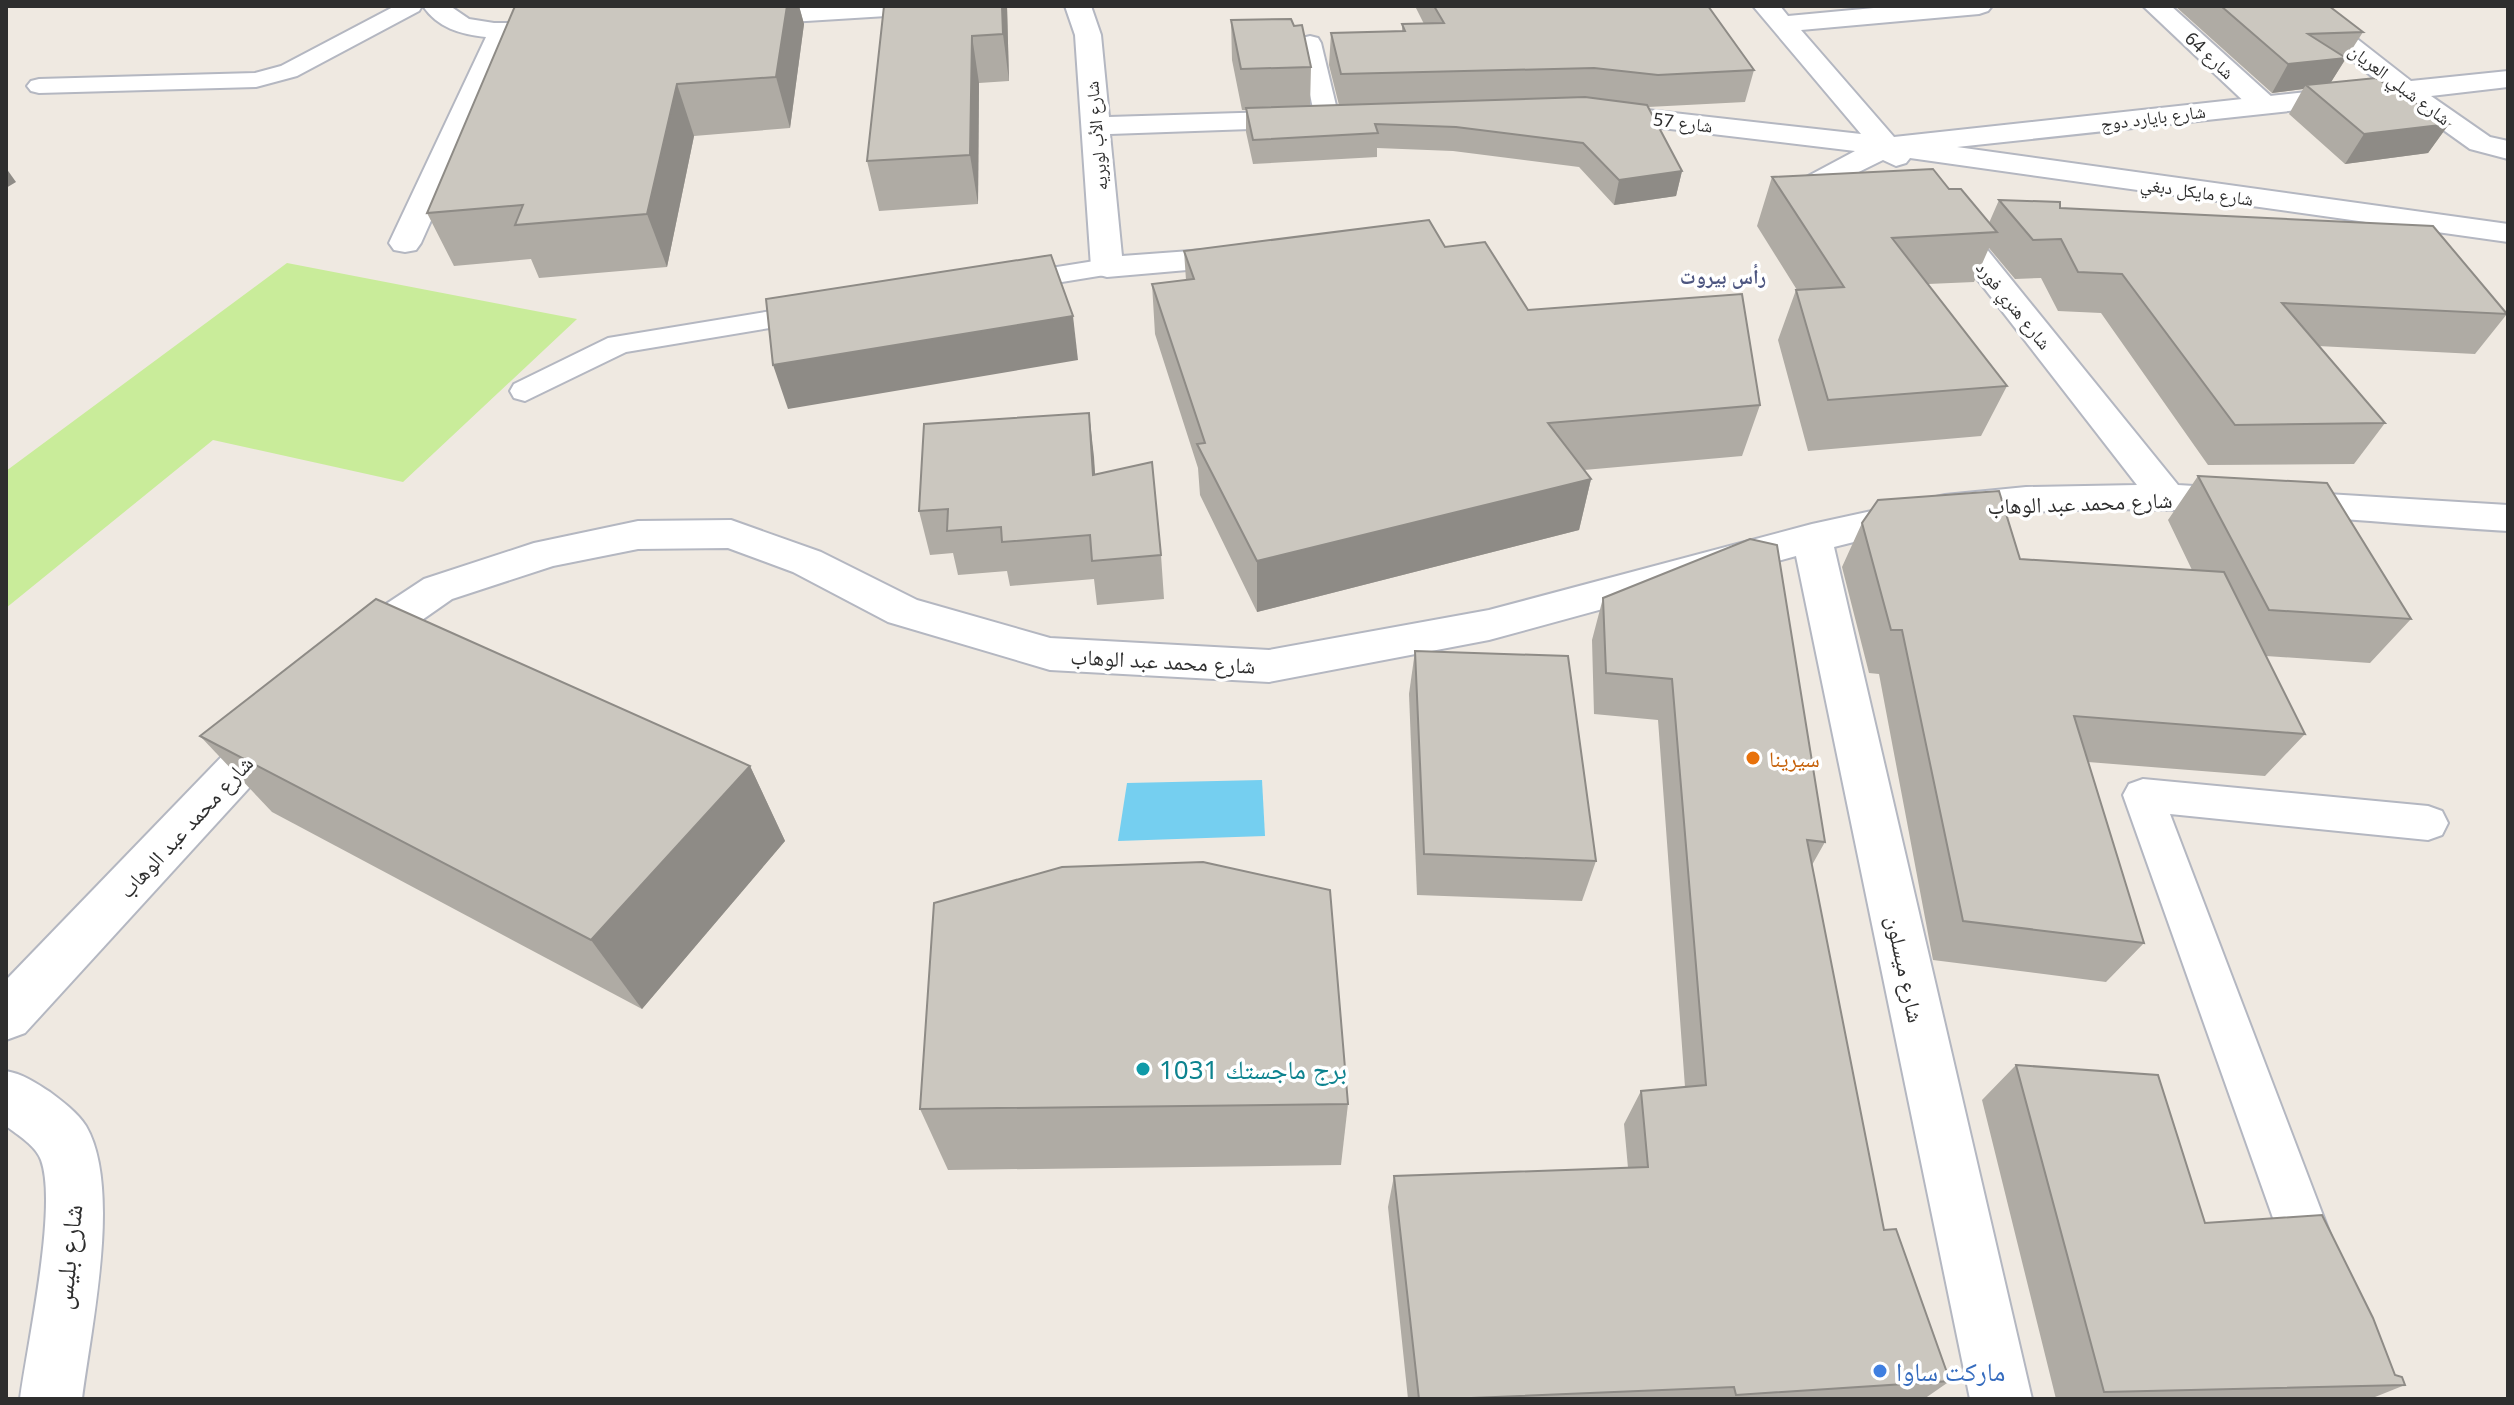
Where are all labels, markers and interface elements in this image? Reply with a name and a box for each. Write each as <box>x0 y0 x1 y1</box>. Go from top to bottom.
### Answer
street label: شارع 64 <box>2180 26 2240 84</box>
street label: شارع شبلي العريان <box>2342 38 2456 133</box>
street label: شارع الأب لوبريه <box>1079 80 1113 192</box>
street label: شارع بايارد دوج <box>2099 99 2207 136</box>
street label: شارع 57 <box>1652 106 1714 138</box>
street label: شارع مايكل دبغي <box>2139 171 2255 214</box>
street label: شارع هنري فورد <box>1968 256 2057 356</box>
district label: رأس بيروت <box>1680 263 1766 290</box>
street label: شارع محمد عبد الوهاب <box>1987 484 2173 520</box>
street label: شارع محمد عبد الوهاب <box>1070 640 1256 680</box>
place label: سيرينا <box>1769 743 1820 773</box>
street label: شارع محمد عبد الوهاب <box>111 748 259 904</box>
marker: سيرينا <box>1744 749 1762 767</box>
street label: شارع ميسلون <box>1880 913 1932 1025</box>
place label: برج ماجستك 1031 <box>1159 1051 1347 1087</box>
marker: برج ماجستك 1031 <box>1134 1060 1152 1078</box>
street label: شارع بليس <box>44 1203 90 1311</box>
place label: ماركت ساوا <box>1896 1353 2005 1389</box>
marker: ماركت ساوا <box>1871 1362 1889 1380</box>

